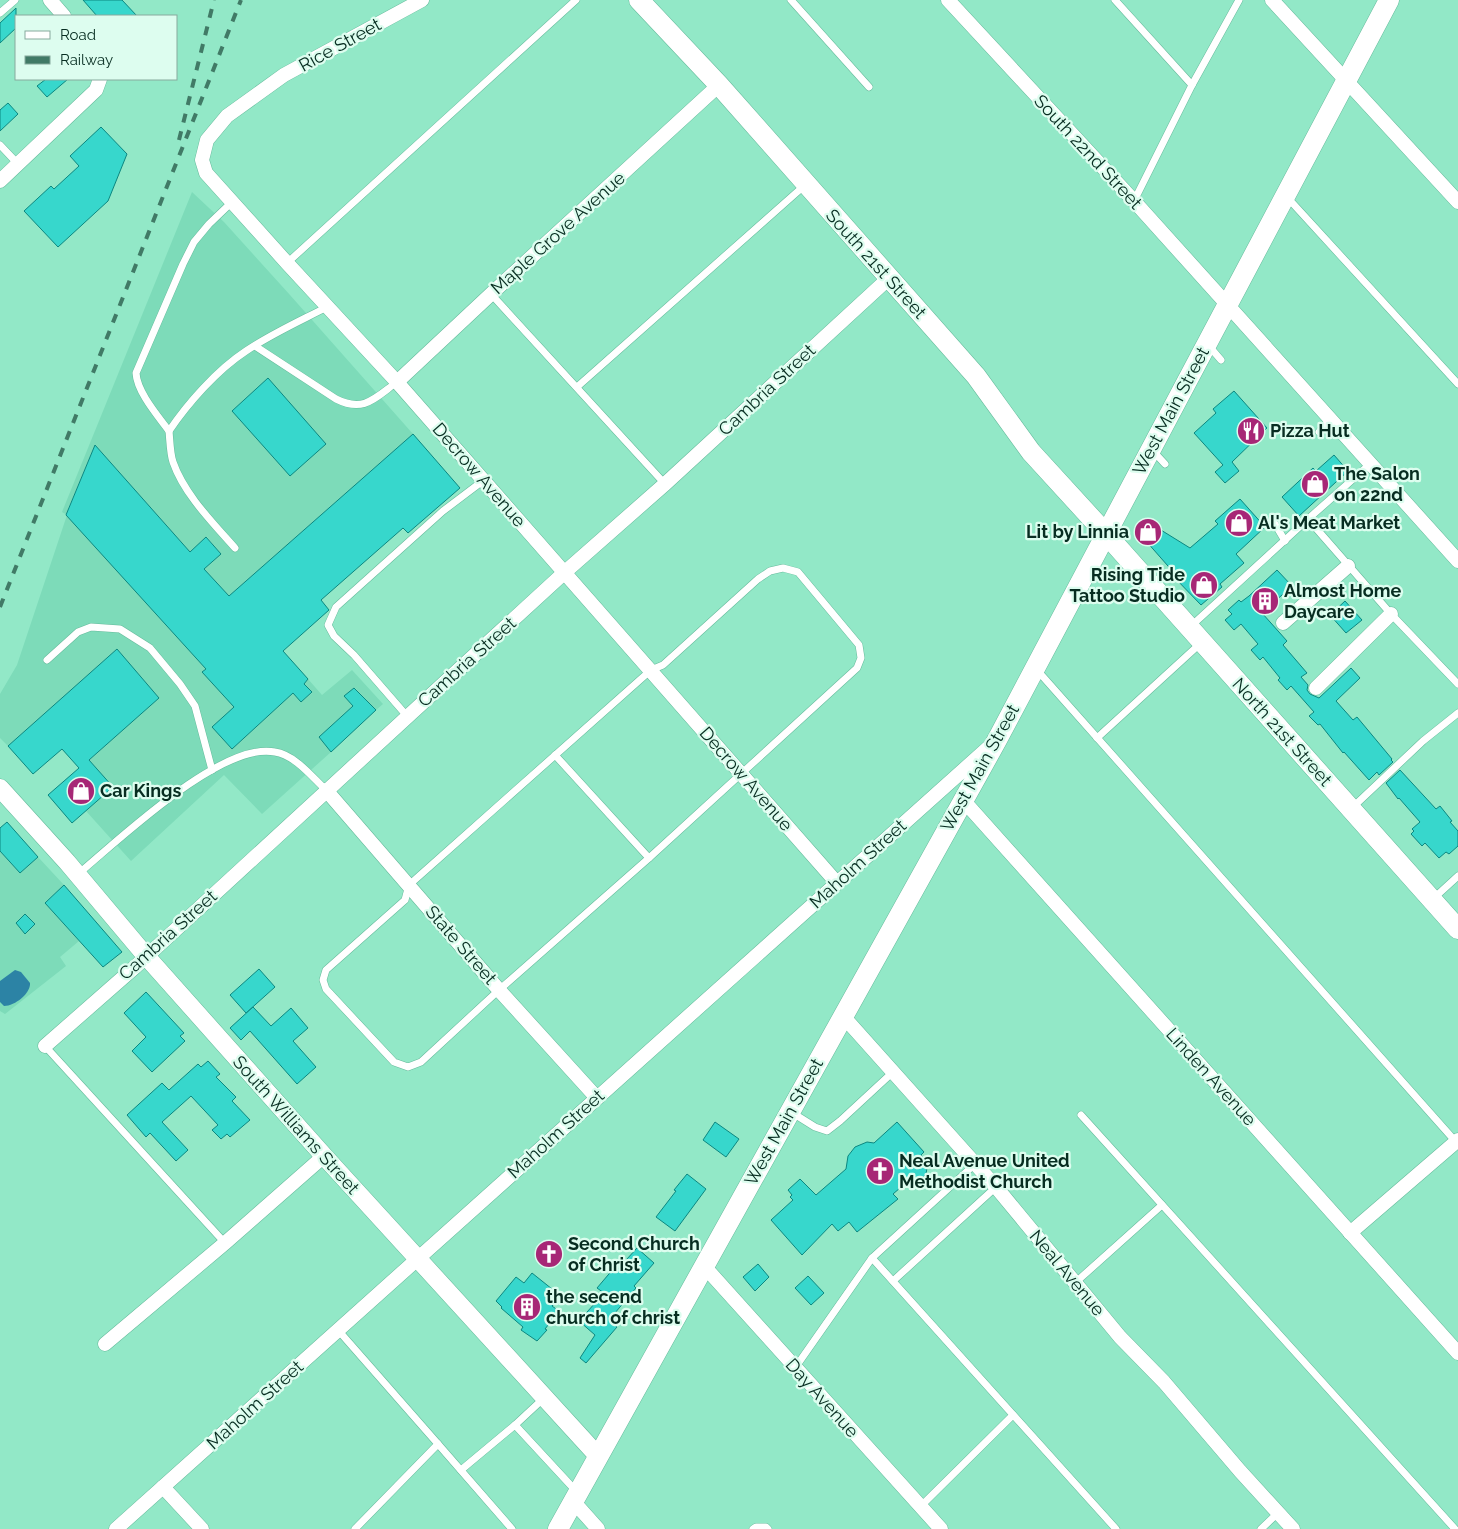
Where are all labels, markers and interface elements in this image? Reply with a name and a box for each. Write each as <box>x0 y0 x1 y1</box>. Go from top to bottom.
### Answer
street label: Rice Street <box>295 13 384 76</box>
legend <box>15 15 178 80</box>
text: Road <box>60 26 96 44</box>
text: Railway <box>60 51 113 69</box>
street label: South 22nd Street <box>1030 90 1147 213</box>
street label: Maple Grove Avenue <box>486 167 629 298</box>
street label: South 21st Street <box>822 205 931 323</box>
street label: Cambria Street <box>714 340 819 440</box>
street label: West Main Street <box>1128 343 1213 478</box>
restaurant icon: Pizza Hut <box>1236 416 1266 446</box>
street label: Decrow Avenue <box>428 418 531 531</box>
place label: Pizza Hut <box>1270 420 1350 441</box>
place label: The Salon on 22nd <box>1334 463 1420 505</box>
shop icon: The Salon on 22nd <box>1300 469 1330 499</box>
shop icon: Al's Meat Market <box>1224 508 1254 538</box>
place label: Al's Meat Market <box>1258 512 1400 533</box>
shop icon: Lit by Linnia <box>1133 517 1163 547</box>
place label: Lit by Linnia <box>1026 521 1129 542</box>
place label: Rising Tide Tattoo Studio <box>1069 564 1185 606</box>
shop icon: Rising Tide Tattoo Studio <box>1189 570 1219 600</box>
place label: Almost Home Daycare <box>1284 580 1401 622</box>
building icon: Almost Home Daycare <box>1250 586 1280 616</box>
street label: Cambria Street <box>413 612 520 711</box>
street label: North 21st Street <box>1228 673 1336 790</box>
street label: West Main Street <box>936 701 1023 835</box>
street label: Decrow Avenue <box>695 722 798 835</box>
shop icon: Car Kings <box>66 776 96 806</box>
place label: Car Kings <box>100 780 181 801</box>
street label: Maholm Street <box>805 815 910 912</box>
street label: Cambria Street <box>114 885 221 984</box>
street label: State Street <box>421 901 501 988</box>
street label: Linden Avenue <box>1162 1023 1261 1130</box>
street label: South Williams Street <box>229 1051 364 1198</box>
street label: West Main Street <box>740 1055 827 1189</box>
street label: Maholm Street <box>503 1085 608 1182</box>
place label: Neal Avenue United Methodist Church <box>899 1150 1070 1192</box>
church icon: Neal Avenue United Methodist Church <box>865 1156 895 1186</box>
street label: Neal Avenue <box>1025 1225 1110 1320</box>
place label: Second Church of Christ <box>568 1233 700 1275</box>
church icon: Second Church of Christ <box>534 1239 564 1269</box>
place label: the secend church of christ <box>546 1286 680 1328</box>
building icon: the secend church of christ <box>512 1292 542 1322</box>
street label: Day Avenue <box>782 1354 864 1442</box>
street label: Maholm Street <box>202 1356 307 1453</box>

